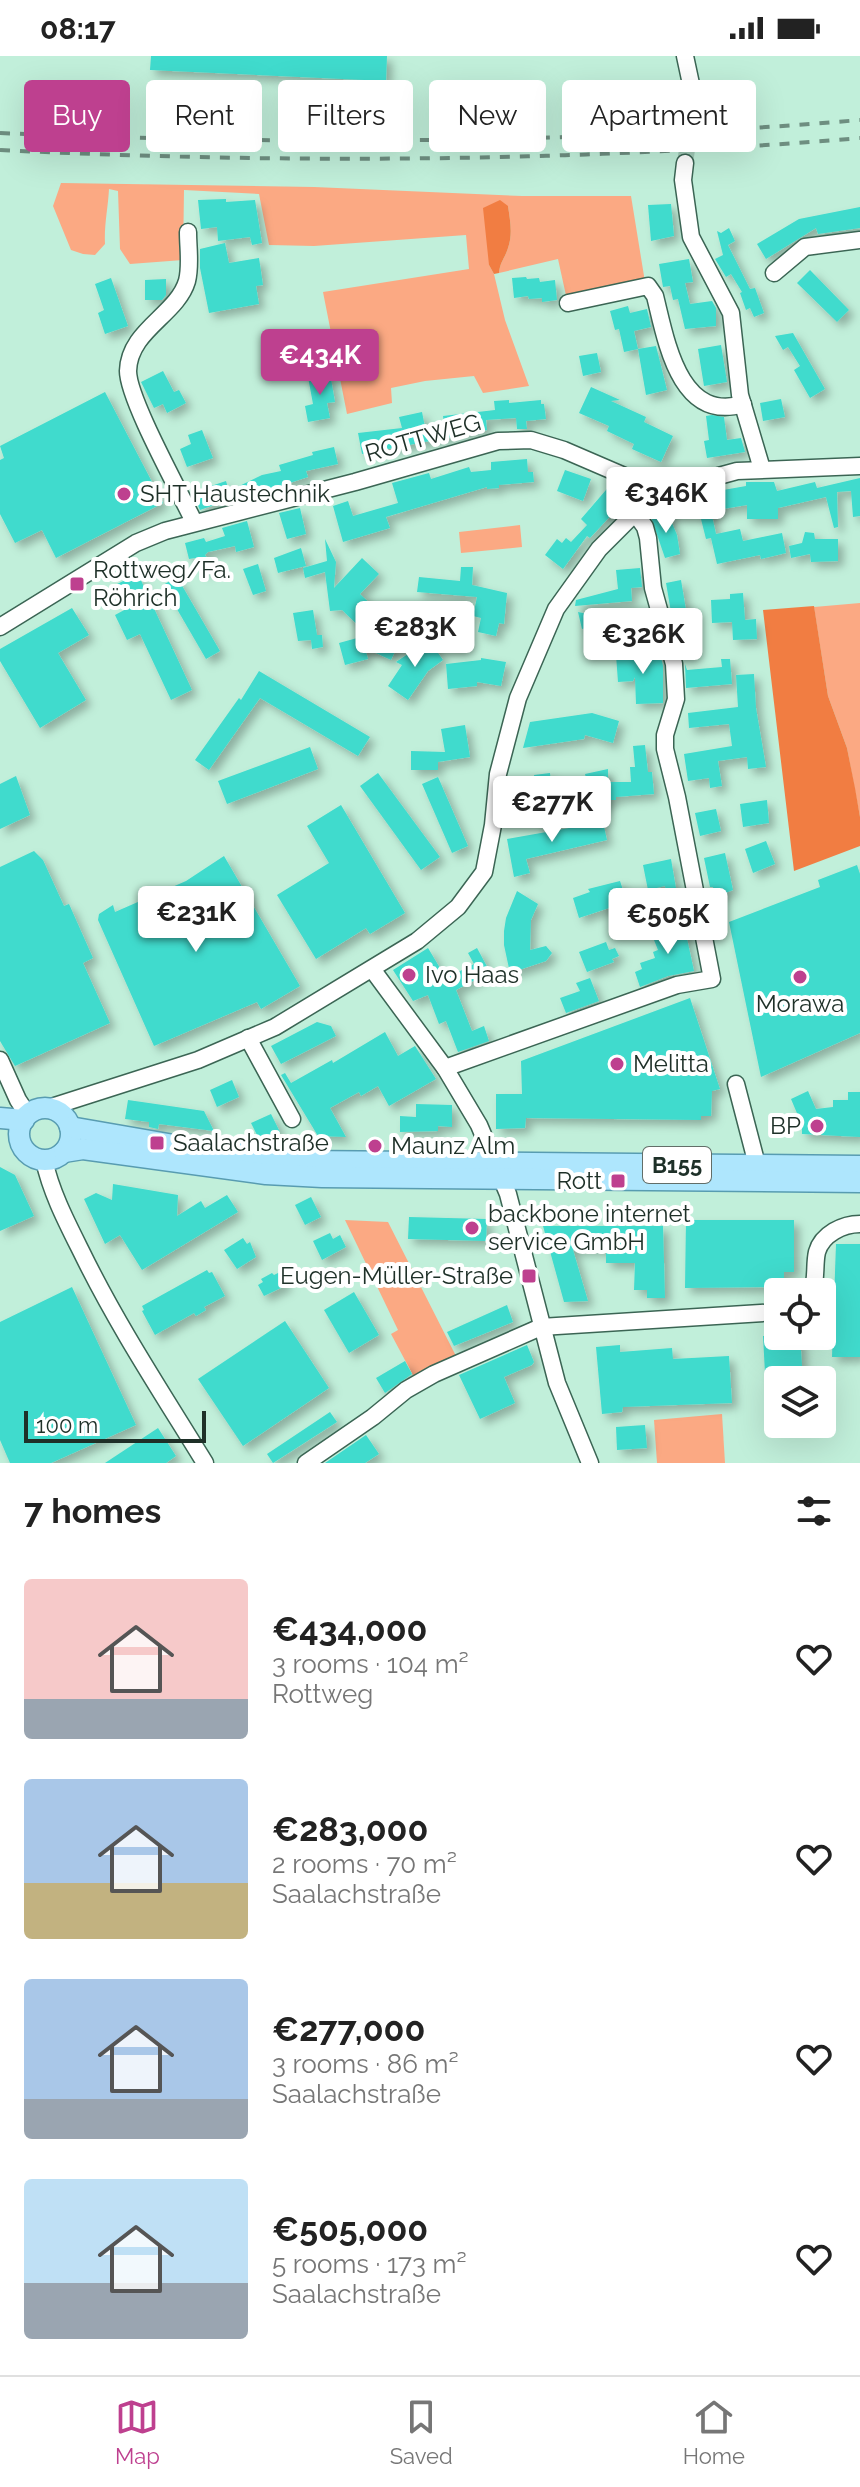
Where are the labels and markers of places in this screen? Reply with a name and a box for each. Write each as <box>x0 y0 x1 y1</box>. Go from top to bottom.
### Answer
pin: €434K <box>264 329 376 397</box>
pin: €346K <box>610 467 722 535</box>
place label: SHT Haustechnik <box>140 479 330 508</box>
marker: SHT Haustechnik <box>115 485 133 503</box>
place label: Rottweg/Fa. Röhrich <box>93 555 231 612</box>
marker: Rottweg/Fa. Röhrich <box>68 575 86 593</box>
pin: €283K <box>359 601 471 669</box>
pin: €326K <box>587 608 699 676</box>
pin: €277K <box>496 776 608 844</box>
pin: €231K <box>140 886 252 954</box>
pin: €505K <box>612 888 724 956</box>
place label: Ivo Haas <box>425 960 519 989</box>
marker: Ivo Haas <box>400 966 418 984</box>
marker: Morawa <box>791 968 809 986</box>
place label: Morawa <box>756 989 844 1018</box>
place label: Melitta <box>633 1049 709 1078</box>
marker: Melitta <box>608 1055 626 1073</box>
place label: BP <box>770 1111 801 1140</box>
marker: BP <box>808 1117 826 1135</box>
place label: Saalachstraße <box>173 1128 329 1157</box>
place label: Maunz Alm <box>391 1131 515 1160</box>
marker: Saalachstraße <box>148 1134 166 1152</box>
marker: Maunz Alm <box>366 1137 384 1155</box>
place label: Rott <box>557 1166 602 1195</box>
marker: Rott <box>609 1172 627 1190</box>
place label: backbone internet service GmbH <box>488 1199 691 1256</box>
marker: backbone internet service GmbH <box>463 1219 481 1237</box>
place label: Eugen-Müller-Straße <box>280 1261 513 1290</box>
marker: Eugen-Müller-Straße <box>520 1267 538 1285</box>

